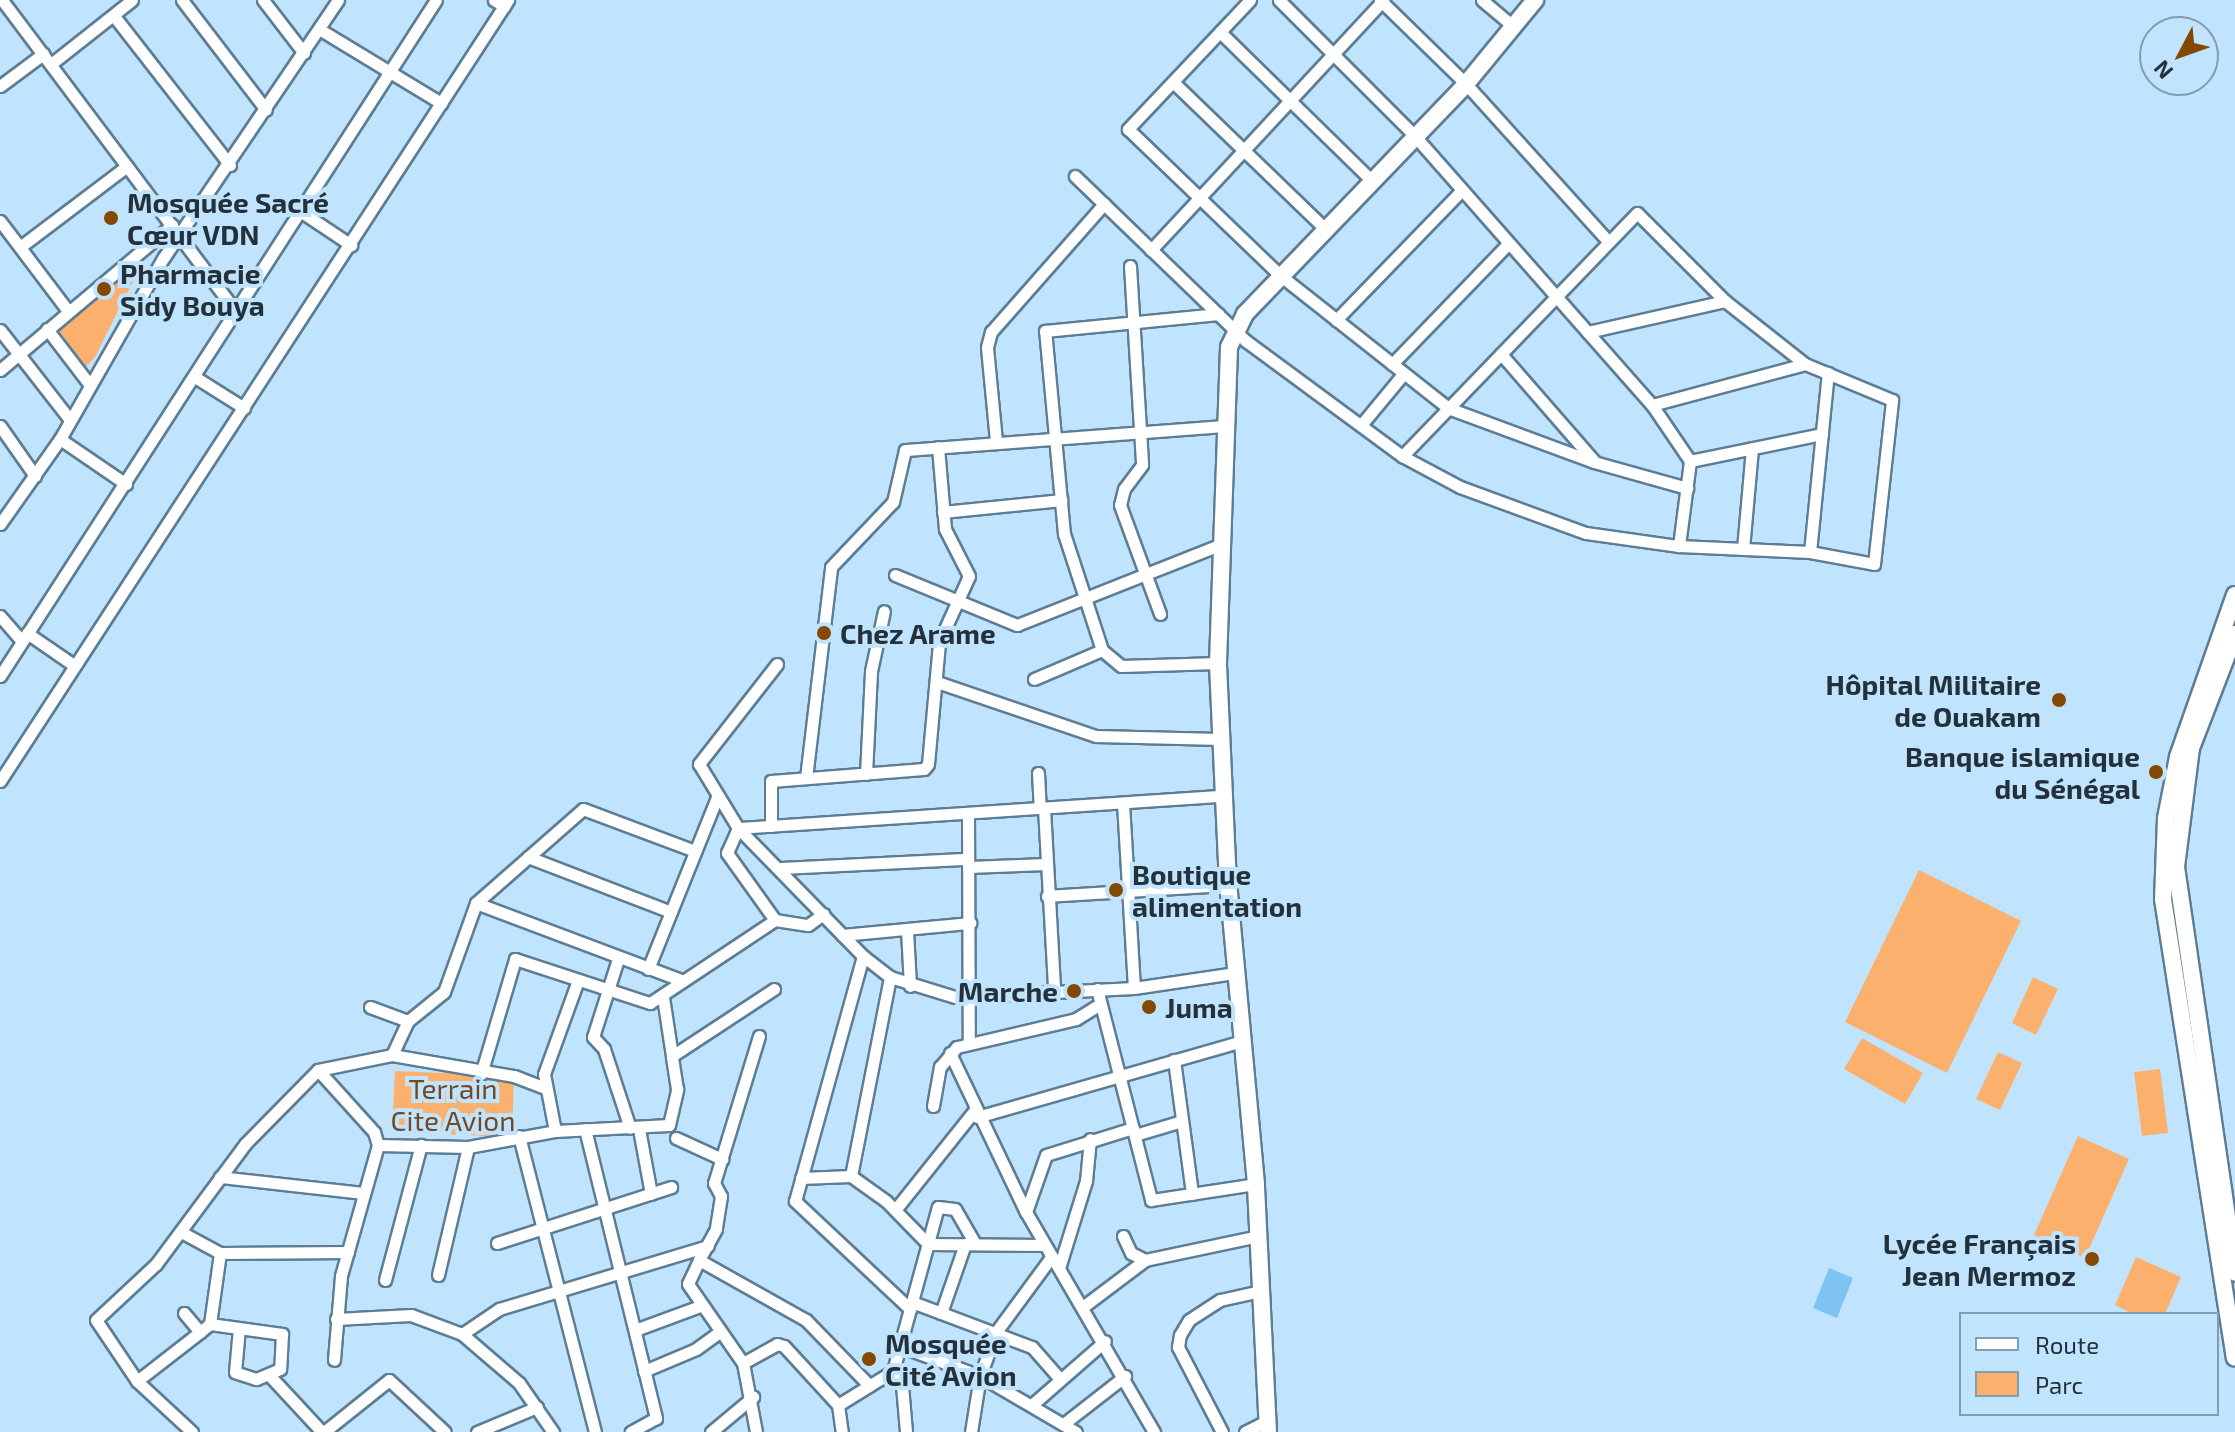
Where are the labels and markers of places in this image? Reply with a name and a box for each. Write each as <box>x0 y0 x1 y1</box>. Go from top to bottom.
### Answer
place label: Mosquée Sacré Cœur VDN <box>127 185 329 251</box>
marker: Mosquée Sacré Cœur VDN <box>102 209 120 227</box>
place label: Pharmacie Sidy Bouya <box>120 256 265 322</box>
marker: Pharmacie Sidy Bouya <box>95 280 113 298</box>
place label: Chez Arame <box>840 616 996 650</box>
marker: Chez Arame <box>815 624 833 642</box>
place label: Hôpital Militaire de Ouakam <box>1825 667 2041 733</box>
marker: Hôpital Militaire de Ouakam <box>2048 689 2070 711</box>
place label: Banque islamique du Sénégal <box>1905 739 2140 805</box>
marker: Banque islamique du Sénégal <box>2147 763 2165 781</box>
place label: Boutique alimentation <box>1132 857 1302 923</box>
marker: Boutique alimentation <box>1107 881 1125 899</box>
place label: Marche <box>958 974 1058 1008</box>
marker: Marche <box>1065 982 1083 1000</box>
place label: Juma <box>1165 990 1233 1024</box>
marker: Juma <box>1140 998 1158 1016</box>
place label: Lycée Français Jean Mermoz <box>1883 1226 2076 1292</box>
marker: Lycée Français Jean Mermoz <box>2083 1250 2101 1268</box>
place label: Mosquée Cité Avion <box>885 1326 1017 1392</box>
marker: Mosquée Cité Avion <box>860 1350 878 1368</box>

